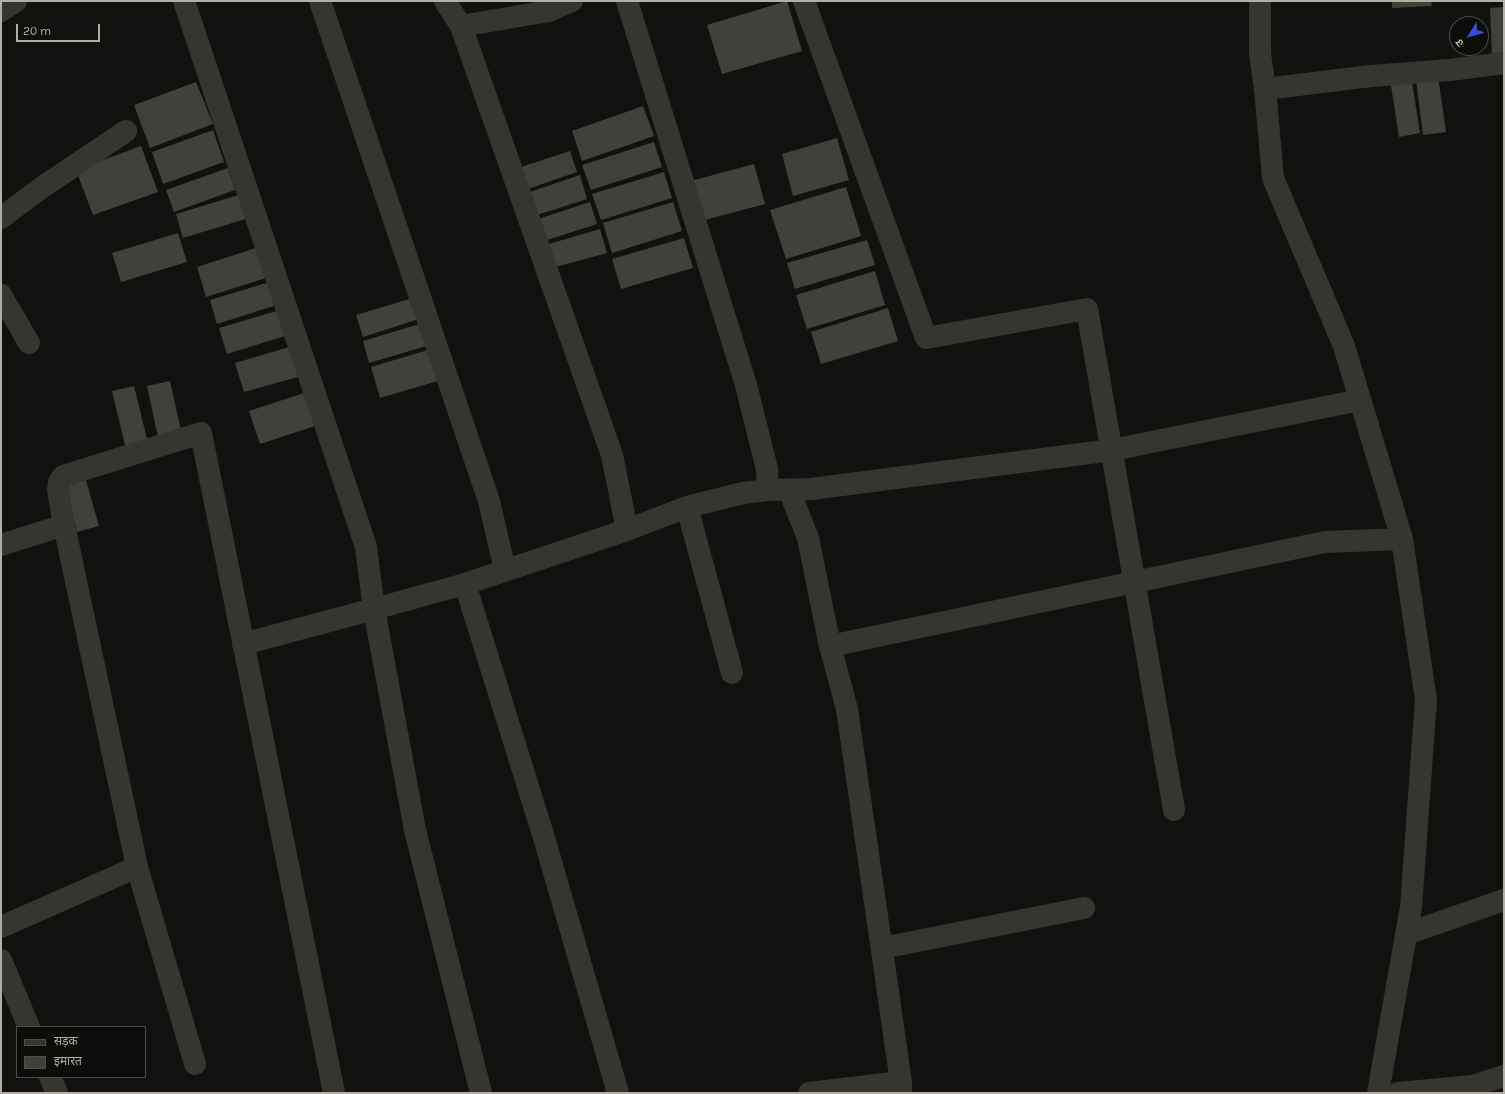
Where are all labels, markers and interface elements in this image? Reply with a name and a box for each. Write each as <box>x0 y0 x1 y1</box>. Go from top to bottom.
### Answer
scale bar <box>18 16 102 42</box>
north arrow <box>1449 16 1489 56</box>
text: 20 m <box>23 24 51 38</box>
text: उ <box>1453 36 1467 49</box>
legend <box>16 1026 146 1078</box>
text: सड़क <box>54 1034 78 1048</box>
text: इमारत <box>54 1054 82 1068</box>

